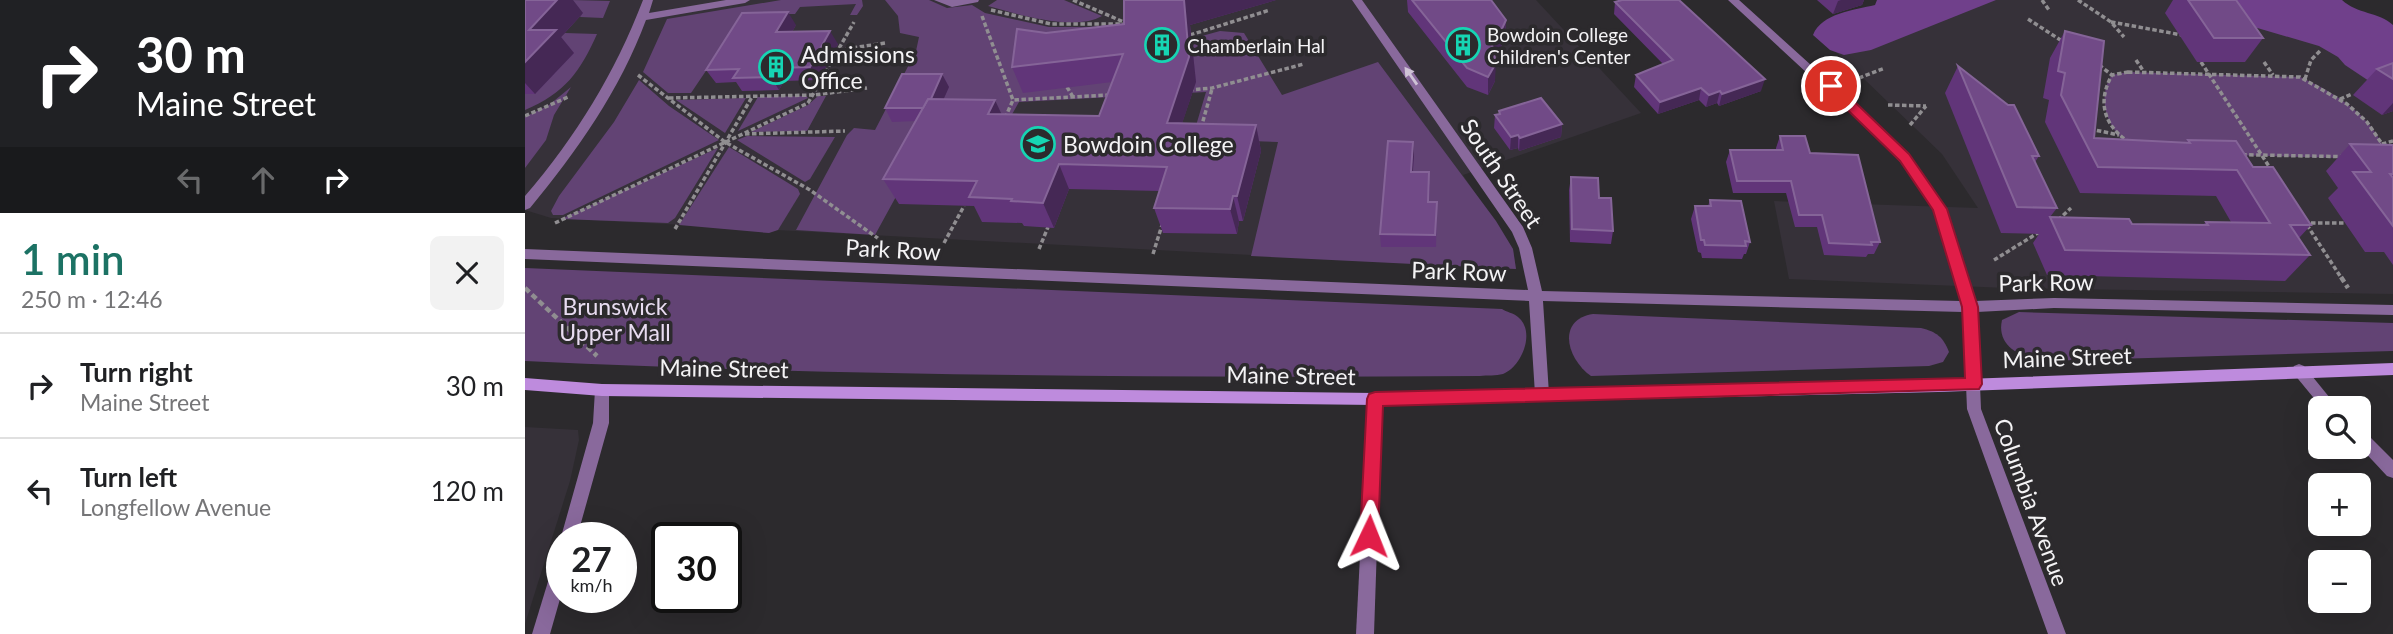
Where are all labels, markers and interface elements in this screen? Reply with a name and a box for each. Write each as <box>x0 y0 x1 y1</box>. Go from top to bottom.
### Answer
place label: Bowdoin College Children's Center <box>1487 23 1631 68</box>
text: 30 m <box>136 25 246 83</box>
building icon: Chamberlain Hal <box>1143 26 1181 64</box>
building icon: Bowdoin College Children's Center <box>1444 26 1482 64</box>
icon: right <box>21 28 112 119</box>
place label: Chamberlain Hal <box>1187 34 1325 57</box>
place label: Admissions Office <box>801 40 915 94</box>
building icon: Admissions Office <box>757 48 795 86</box>
pin <box>1801 56 1861 116</box>
one-way arrow <box>1404 67 1418 85</box>
icon: arrive <box>1812 67 1850 105</box>
text: Maine Street <box>136 84 316 123</box>
street label: South Street <box>1455 113 1549 234</box>
school or university icon: Bowdoin College <box>1019 125 1057 163</box>
place label: Bowdoin College <box>1063 130 1234 158</box>
icon: left <box>171 161 209 199</box>
icon: ahead <box>244 161 282 199</box>
icon: right <box>317 161 355 199</box>
street label: Park Row <box>845 233 941 265</box>
text: 1 min <box>21 234 125 284</box>
button: close <box>430 236 504 310</box>
street label: Park Row <box>1411 255 1507 287</box>
street label: Park Row <box>1998 267 2094 297</box>
text: 250 m · 12:46 <box>21 285 163 313</box>
park label: Brunswick Upper Mall <box>559 292 671 346</box>
street label: Maine Street <box>2002 341 2133 373</box>
street label: Maine Street <box>659 353 790 383</box>
text: Turn right <box>80 356 193 388</box>
street label: Maine Street <box>1226 360 1357 390</box>
icon: right <box>21 367 59 405</box>
text: 30 m <box>446 370 504 402</box>
text: Maine Street <box>80 388 209 416</box>
map controls <box>2308 396 2371 613</box>
button: search <box>2308 396 2371 459</box>
street label: Columbia Avenue <box>1989 414 2075 590</box>
text: Turn left <box>80 461 177 493</box>
icon: left <box>21 472 59 510</box>
button: + <box>2308 473 2371 536</box>
text: 120 m <box>431 475 504 507</box>
text: Longfellow Avenue <box>80 493 271 521</box>
position arrow <box>1332 499 1406 573</box>
speed limit sign: 30 <box>651 522 742 613</box>
text: 27 <box>571 537 612 579</box>
button: − <box>2308 550 2371 613</box>
text: km/h <box>570 574 613 596</box>

